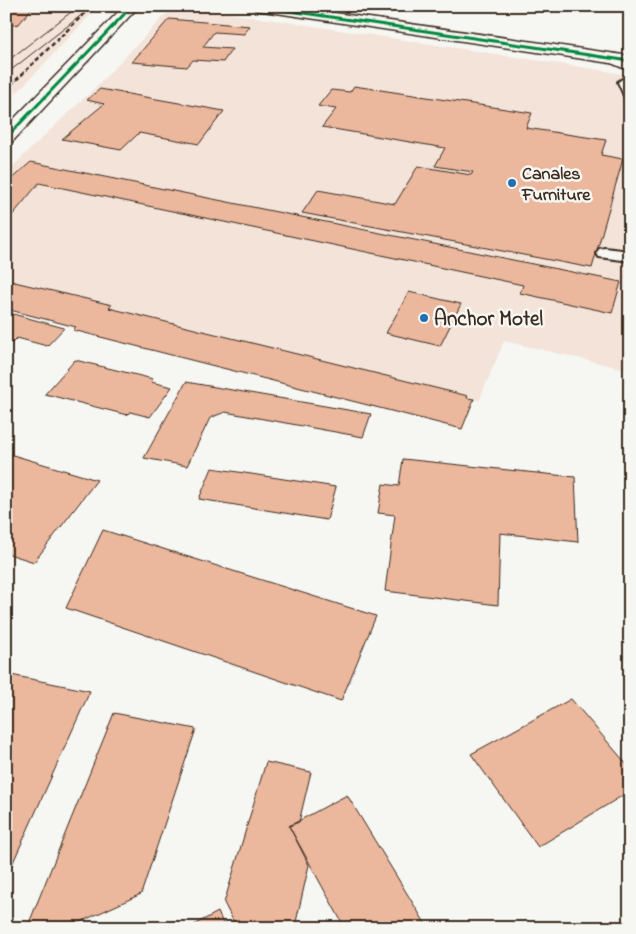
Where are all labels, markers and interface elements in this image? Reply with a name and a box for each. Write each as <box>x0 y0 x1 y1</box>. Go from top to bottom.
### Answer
place label: Canales Furniture <box>521 162 591 209</box>
marker: Canales Furniture <box>506 177 518 189</box>
place label: Anchor Motel <box>434 305 543 335</box>
marker: Anchor Motel <box>418 312 430 324</box>

